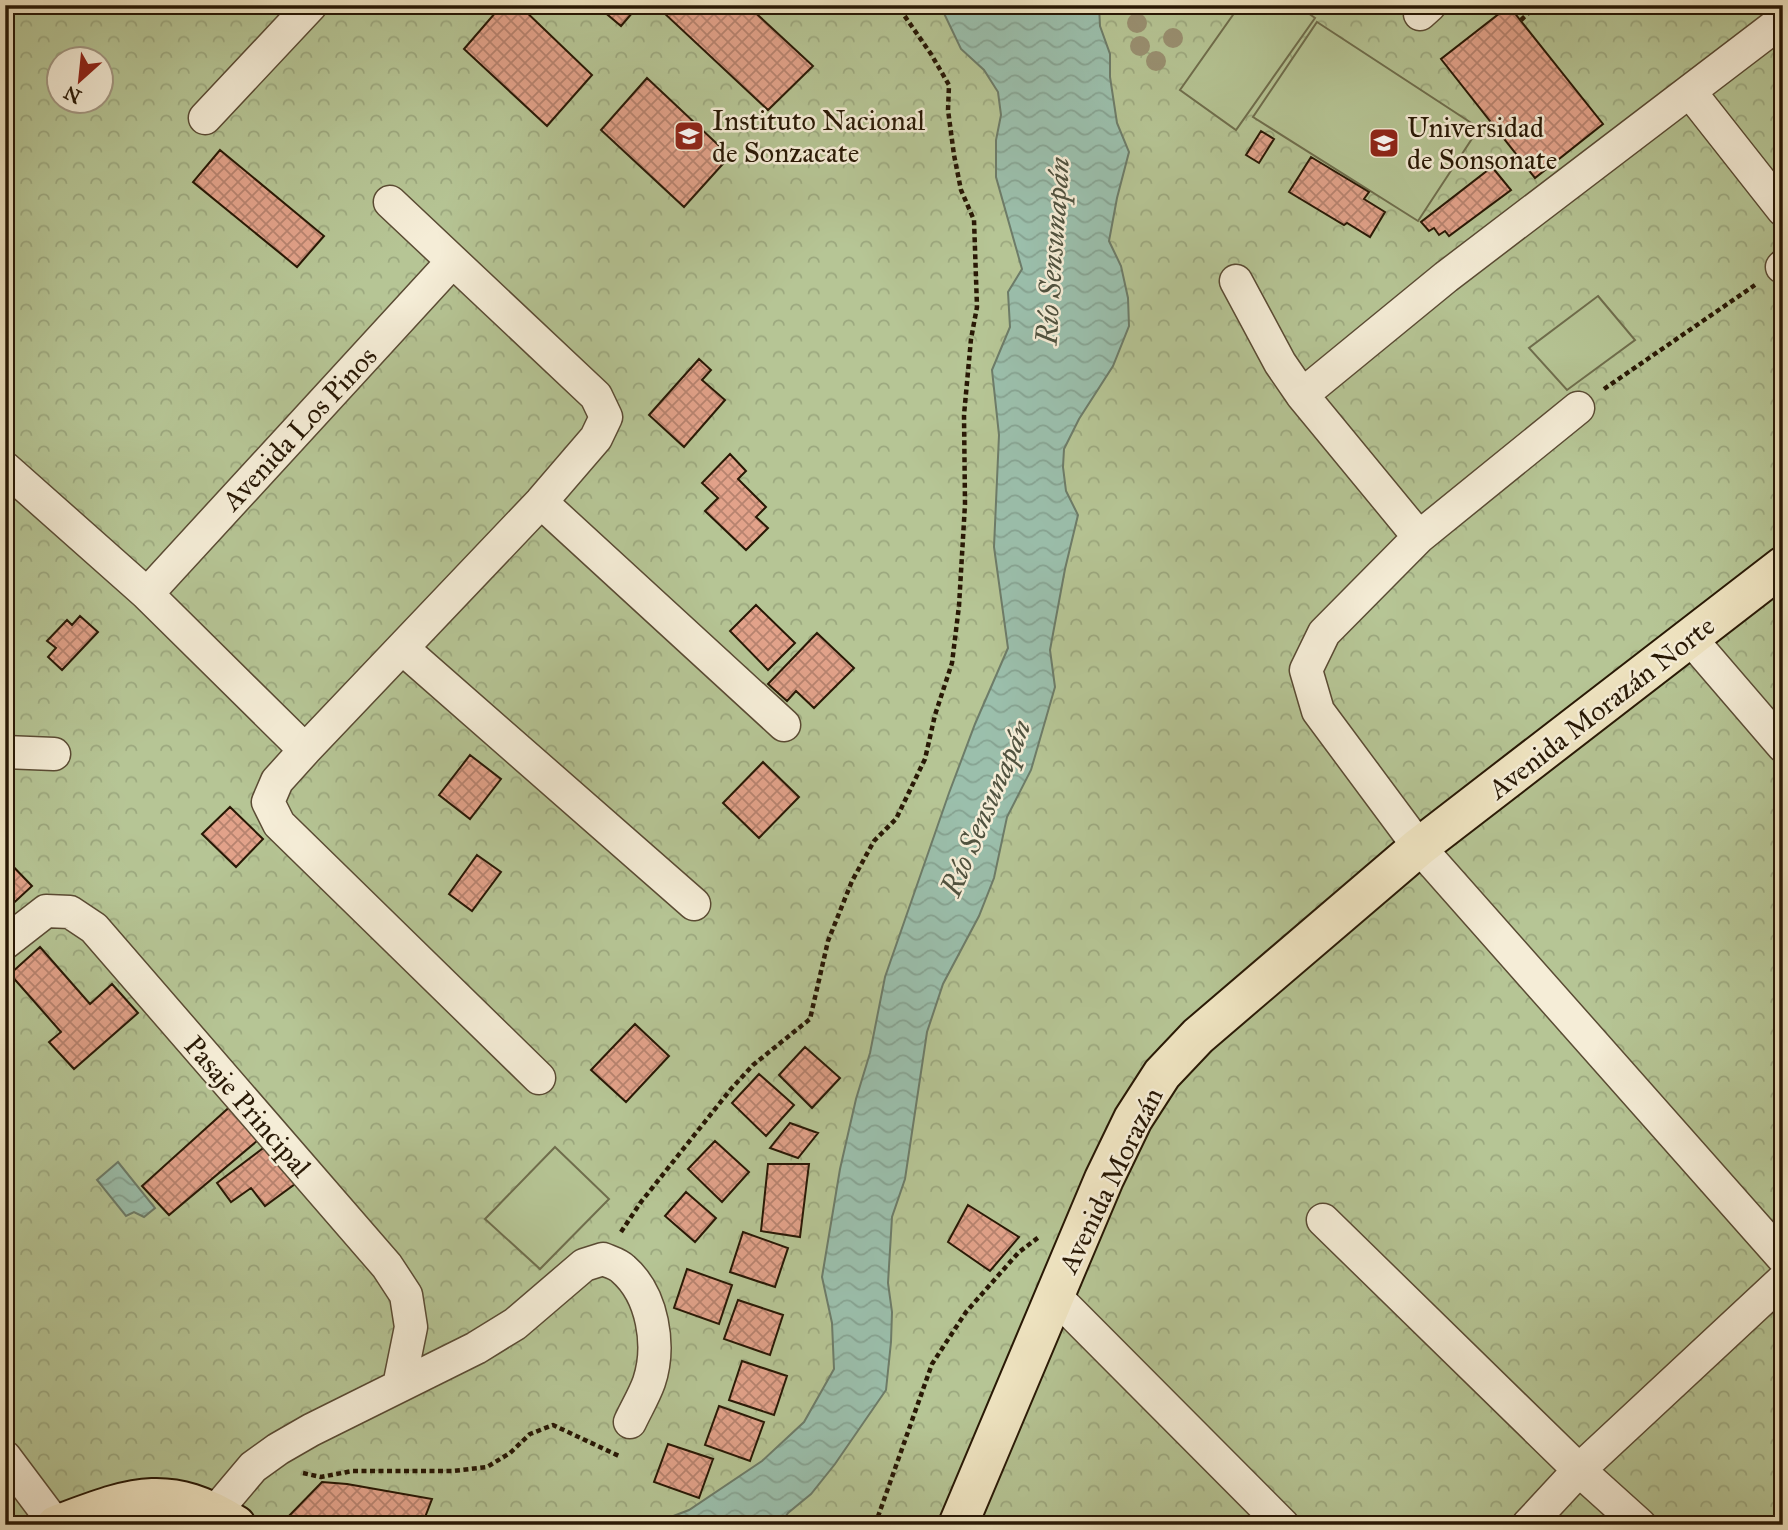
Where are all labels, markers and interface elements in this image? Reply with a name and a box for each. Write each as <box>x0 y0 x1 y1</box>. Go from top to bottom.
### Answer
north arrow <box>46 46 116 116</box>
text: N <box>60 81 85 109</box>
place label: Instituto Nacional de Sonzacate <box>712 103 926 170</box>
place label: Universidad de Sonsonate <box>1407 110 1557 177</box>
school or university icon: Instituto Nacional de Sonzacate <box>672 119 706 153</box>
school or university icon: Universidad de Sonsonate <box>1367 126 1401 160</box>
water label: Río Sensunapán <box>1028 156 1079 347</box>
street label: Avenida Los Pinos <box>214 339 384 518</box>
street label: Avenida Morazán Norte <box>1480 608 1722 807</box>
water label: Río Sensunapán <box>932 714 1040 903</box>
street label: Pasaje Principal <box>177 1028 319 1185</box>
street label: Avenida Morazán <box>1050 1082 1170 1280</box>

